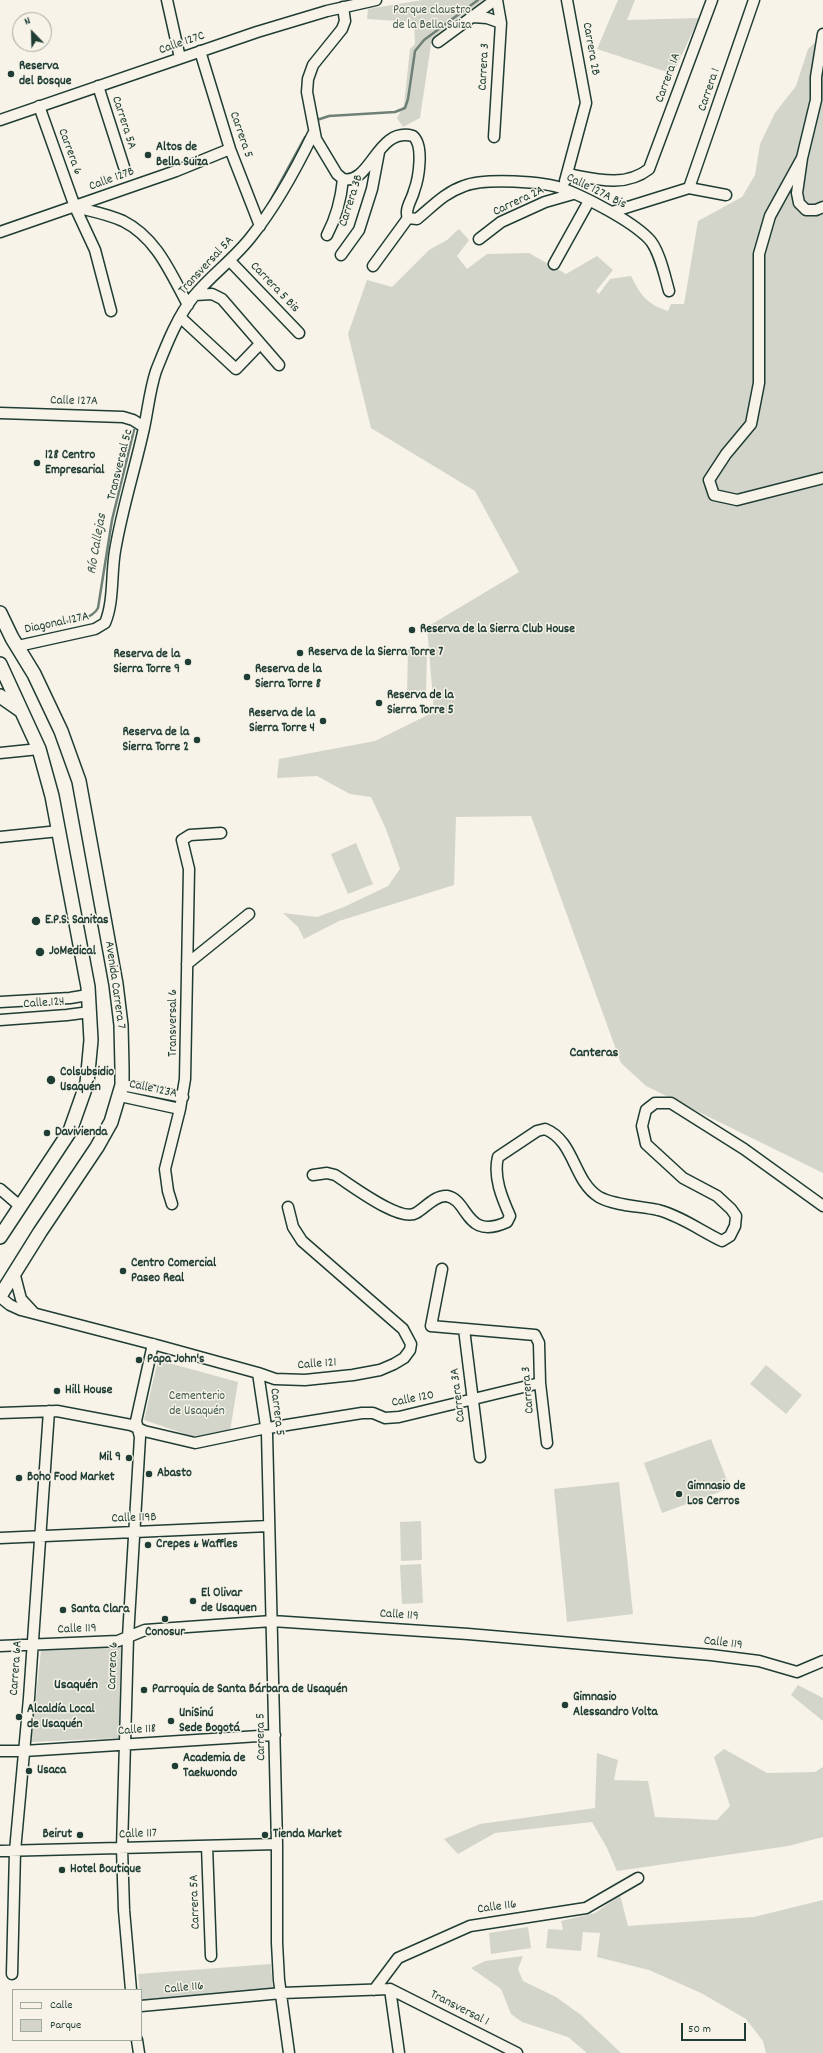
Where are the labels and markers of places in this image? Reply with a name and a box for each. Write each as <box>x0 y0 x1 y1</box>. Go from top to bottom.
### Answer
place label: Reserva del Bosque <box>19 59 71 90</box>
marker: Reserva del Bosque <box>6 69 16 79</box>
place label: Altos de Bella Suiza <box>156 140 208 171</box>
marker: Altos de Bella Suiza <box>143 150 153 160</box>
place label: 128 Centro Empresarial <box>45 448 104 479</box>
marker: 128 Centro Empresarial <box>32 458 42 468</box>
place label: Reserva de la Sierra Club House <box>420 622 575 638</box>
marker: Reserva de la Sierra Club House <box>407 625 417 635</box>
place label: Reserva de la Sierra Torre 7 <box>308 645 443 661</box>
place label: Reserva de la Sierra Torre 9 <box>113 647 180 678</box>
marker: Reserva de la Sierra Torre 7 <box>295 648 305 658</box>
marker: Reserva de la Sierra Torre 9 <box>183 657 193 667</box>
place label: Reserva de la Sierra Torre 8 <box>255 662 322 693</box>
marker: Reserva de la Sierra Torre 8 <box>242 672 252 682</box>
place label: Reserva de la Sierra Torre 5 <box>387 688 454 719</box>
marker: Reserva de la Sierra Torre 5 <box>374 698 384 708</box>
place label: Reserva de la Sierra Torre 4 <box>248 706 315 737</box>
marker: Reserva de la Sierra Torre 4 <box>318 716 328 726</box>
place label: Reserva de la Sierra Torre 2 <box>122 725 189 756</box>
marker: Reserva de la Sierra Torre 2 <box>192 735 202 745</box>
place label: E.P.S. Sanitas <box>45 913 109 929</box>
marker: E.P.S. Sanitas <box>30 915 42 927</box>
place label: JoMedical <box>49 944 96 960</box>
marker: JoMedical <box>34 946 46 958</box>
place label: Colsubsidio Usaquén <box>60 1065 114 1096</box>
marker: Colsubsidio Usaquén <box>45 1074 57 1086</box>
place label: Davivienda <box>55 1125 107 1141</box>
marker: Davivienda <box>42 1128 52 1138</box>
place label: Centro Comercial Paseo Real <box>131 1256 216 1287</box>
marker: Centro Comercial Paseo Real <box>118 1266 128 1276</box>
place label: Papa John's <box>147 1352 205 1368</box>
marker: Papa John's <box>134 1355 144 1365</box>
place label: Hill House <box>65 1383 112 1399</box>
marker: Hill House <box>52 1386 62 1396</box>
place label: Mil 9 <box>99 1450 121 1466</box>
marker: Mil 9 <box>124 1453 134 1463</box>
place label: Abasto <box>157 1466 192 1482</box>
marker: Abasto <box>144 1469 154 1479</box>
place label: Boho Food Market <box>27 1470 114 1486</box>
marker: Boho Food Market <box>14 1473 24 1483</box>
place label: Gimnasio de Los Cerros <box>687 1479 745 1510</box>
marker: Gimnasio de Los Cerros <box>674 1489 684 1499</box>
place label: Crepes & Waffles <box>156 1537 238 1553</box>
marker: Crepes & Waffles <box>143 1540 153 1550</box>
place label: El Olivar de Usaquen <box>201 1586 257 1617</box>
marker: El Olivar de Usaquen <box>188 1596 198 1606</box>
place label: Santa Clara <box>71 1602 129 1618</box>
marker: Santa Clara <box>58 1605 68 1615</box>
marker: Conosur <box>160 1614 170 1624</box>
place label: Conosur <box>145 1625 185 1641</box>
place label: Parroquia de Santa Bárbara de Usaquén <box>152 1682 347 1698</box>
marker: Parroquia de Santa Bárbara de Usaquén <box>139 1685 149 1695</box>
place label: Gimnasio Alessandro Volta <box>573 1690 658 1721</box>
marker: Gimnasio Alessandro Volta <box>560 1700 570 1710</box>
place label: Alcaldía Local de Usaquén <box>27 1702 95 1733</box>
place label: UniSinú Sede Bogotá <box>179 1706 240 1737</box>
marker: Alcaldía Local de Usaquén <box>14 1712 24 1722</box>
marker: UniSinú Sede Bogotá <box>166 1716 176 1726</box>
place label: Academia de Taekwondo <box>183 1751 245 1782</box>
marker: Academia de Taekwondo <box>170 1761 180 1771</box>
place label: Usaca <box>37 1763 66 1779</box>
marker: Usaca <box>24 1766 34 1776</box>
place label: Beirut <box>43 1827 72 1843</box>
place label: Tienda Market <box>273 1827 342 1843</box>
marker: Beirut <box>75 1830 85 1840</box>
marker: Tienda Market <box>260 1830 270 1840</box>
place label: Hotel Boutique <box>70 1862 141 1878</box>
marker: Hotel Boutique <box>57 1865 67 1875</box>

